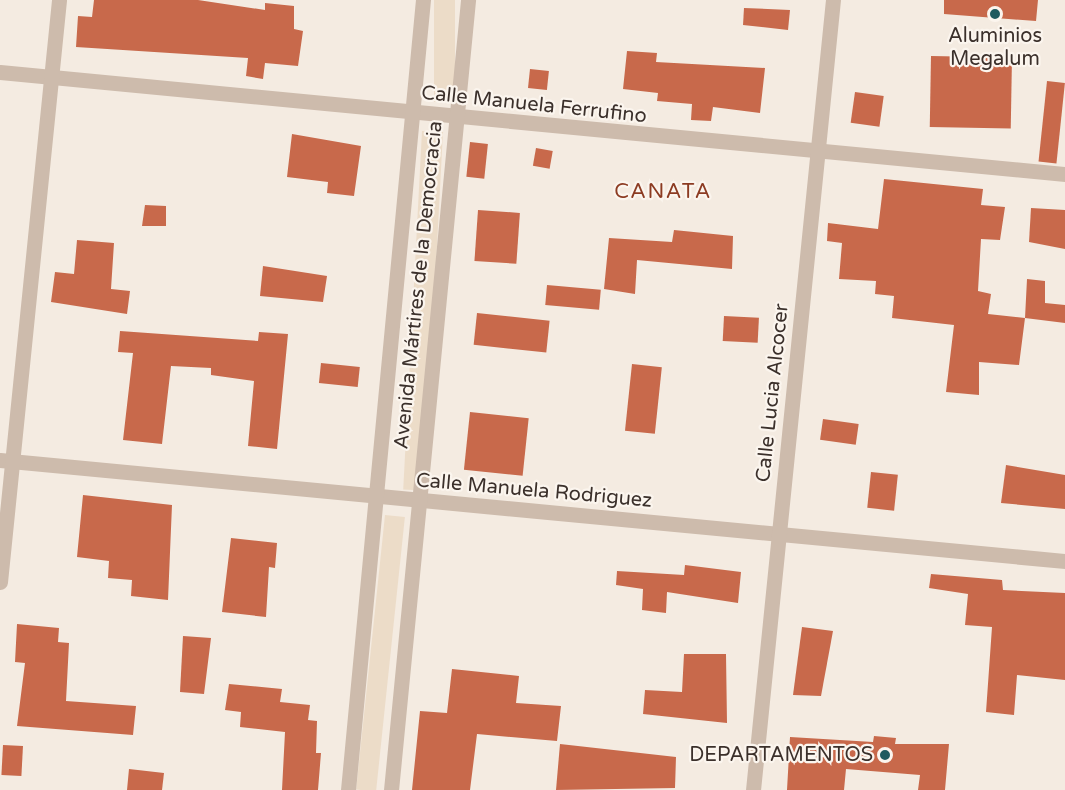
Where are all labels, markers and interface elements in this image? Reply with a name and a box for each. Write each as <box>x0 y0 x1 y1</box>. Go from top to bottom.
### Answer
marker: Aluminios Megalum <box>988 7 1002 21</box>
place label: Aluminios Megalum <box>948 24 1042 71</box>
street label: Calle Manuela Ferrufino <box>420 81 648 129</box>
street label: Avenida Mártires de la Democracia <box>390 120 448 450</box>
district label: CANATA <box>614 179 712 205</box>
street label: Calle Lucia Alcocer <box>752 302 794 484</box>
street label: Calle Manuela Rodriguez <box>415 469 653 513</box>
place label: DEPARTAMENTOS <box>689 743 873 767</box>
marker: DEPARTAMENTOS <box>878 748 892 762</box>

